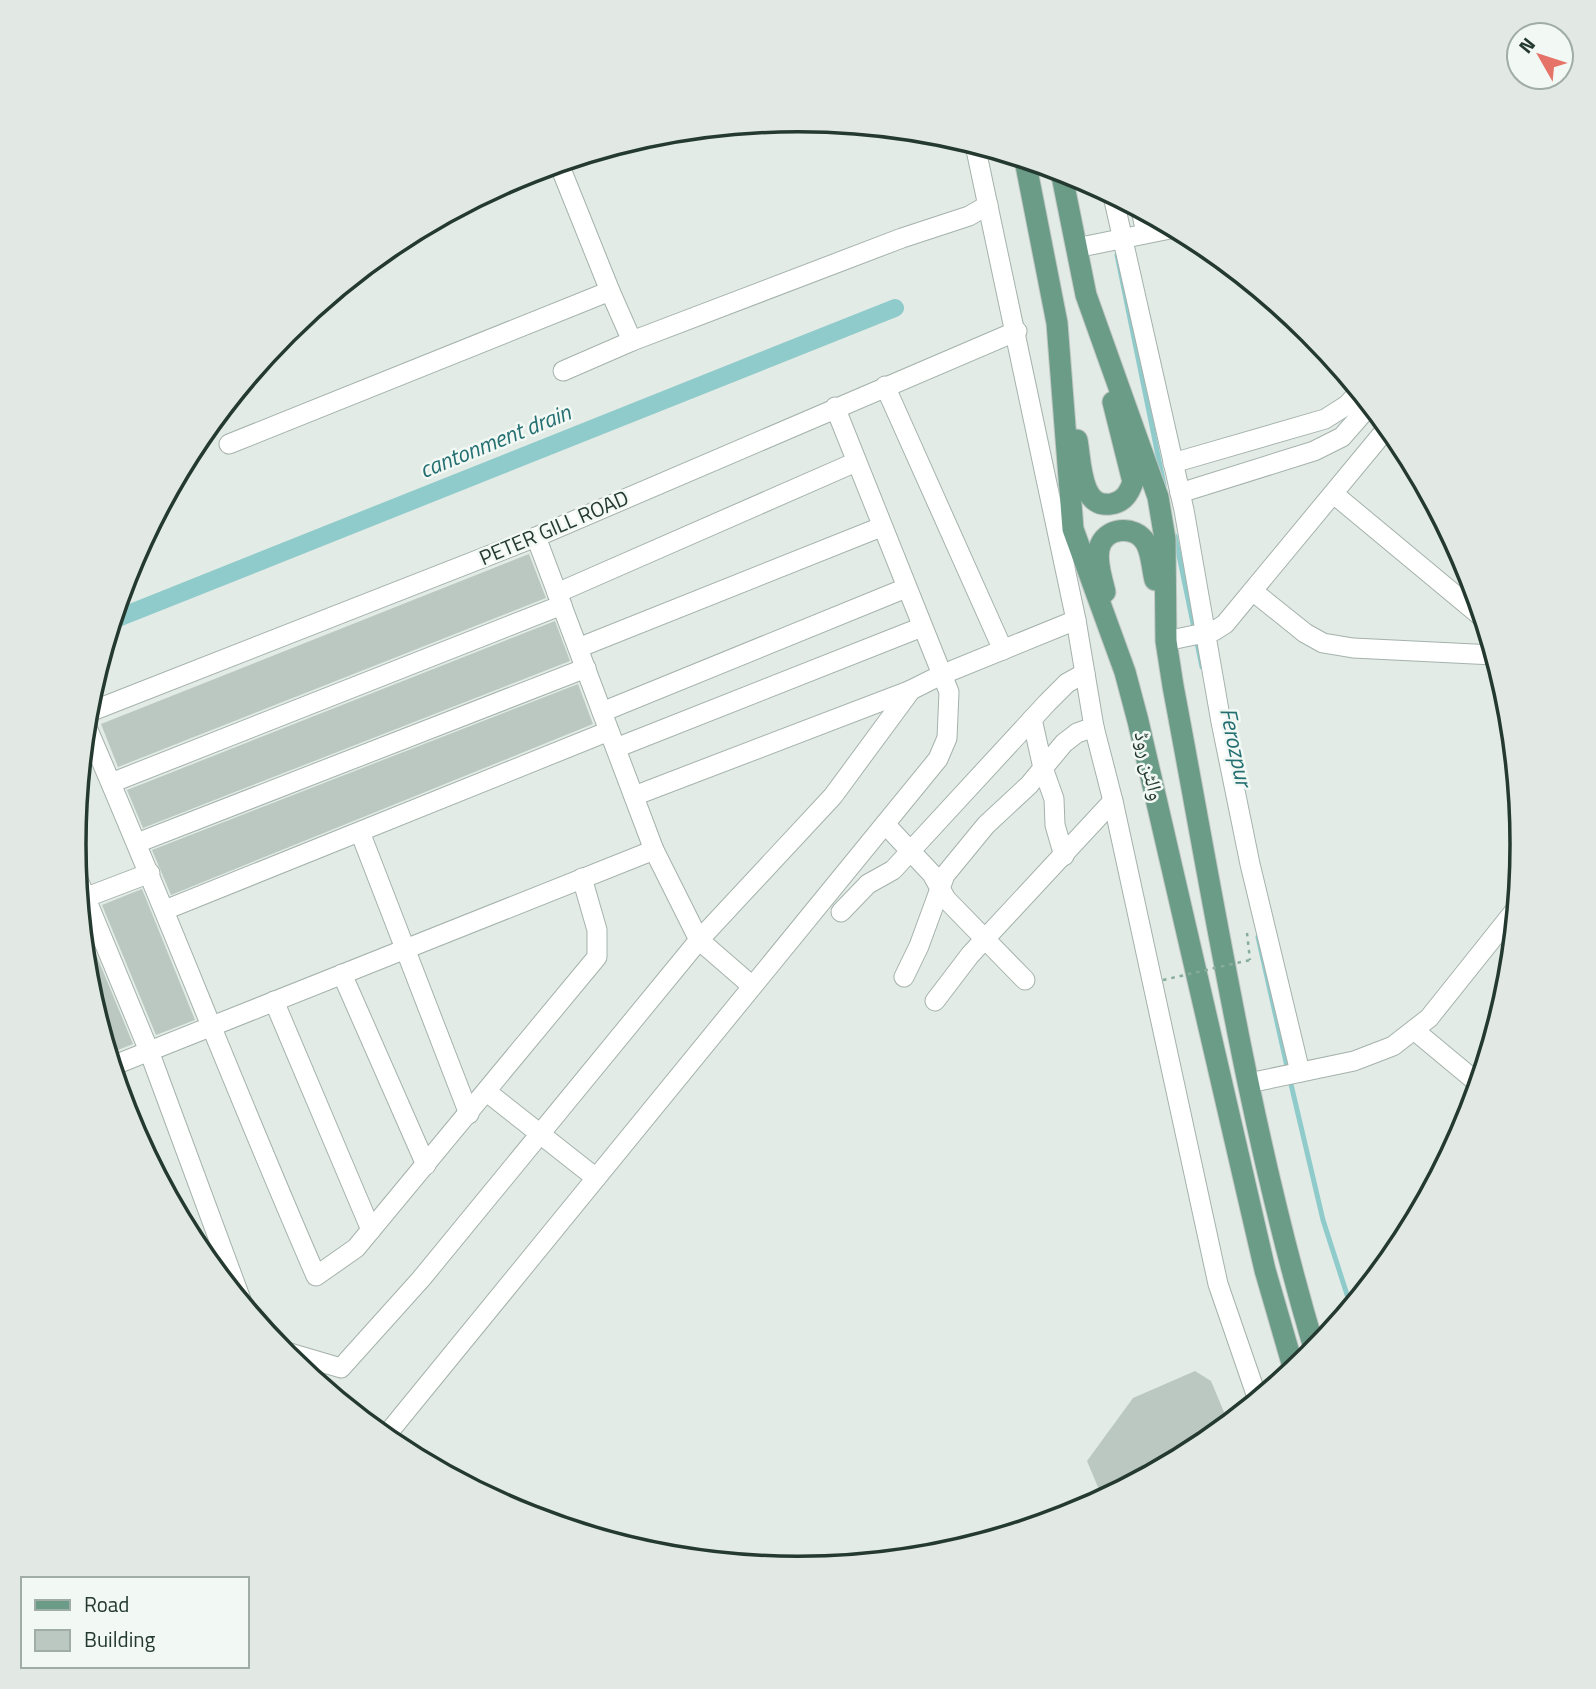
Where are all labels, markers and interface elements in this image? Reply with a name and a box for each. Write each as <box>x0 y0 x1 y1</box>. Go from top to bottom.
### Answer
north arrow <box>1505 21 1575 91</box>
text: N <box>1511 31 1542 59</box>
water label: cantonment drain <box>414 394 576 487</box>
street label: PETER GILL ROAD <box>474 481 633 573</box>
water label: Ferozpur <box>1211 704 1262 792</box>
street label: والٹن روڈ <box>1126 728 1173 804</box>
legend <box>21 1577 248 1668</box>
text: Road <box>84 1588 129 1620</box>
text: Building <box>84 1623 156 1655</box>

